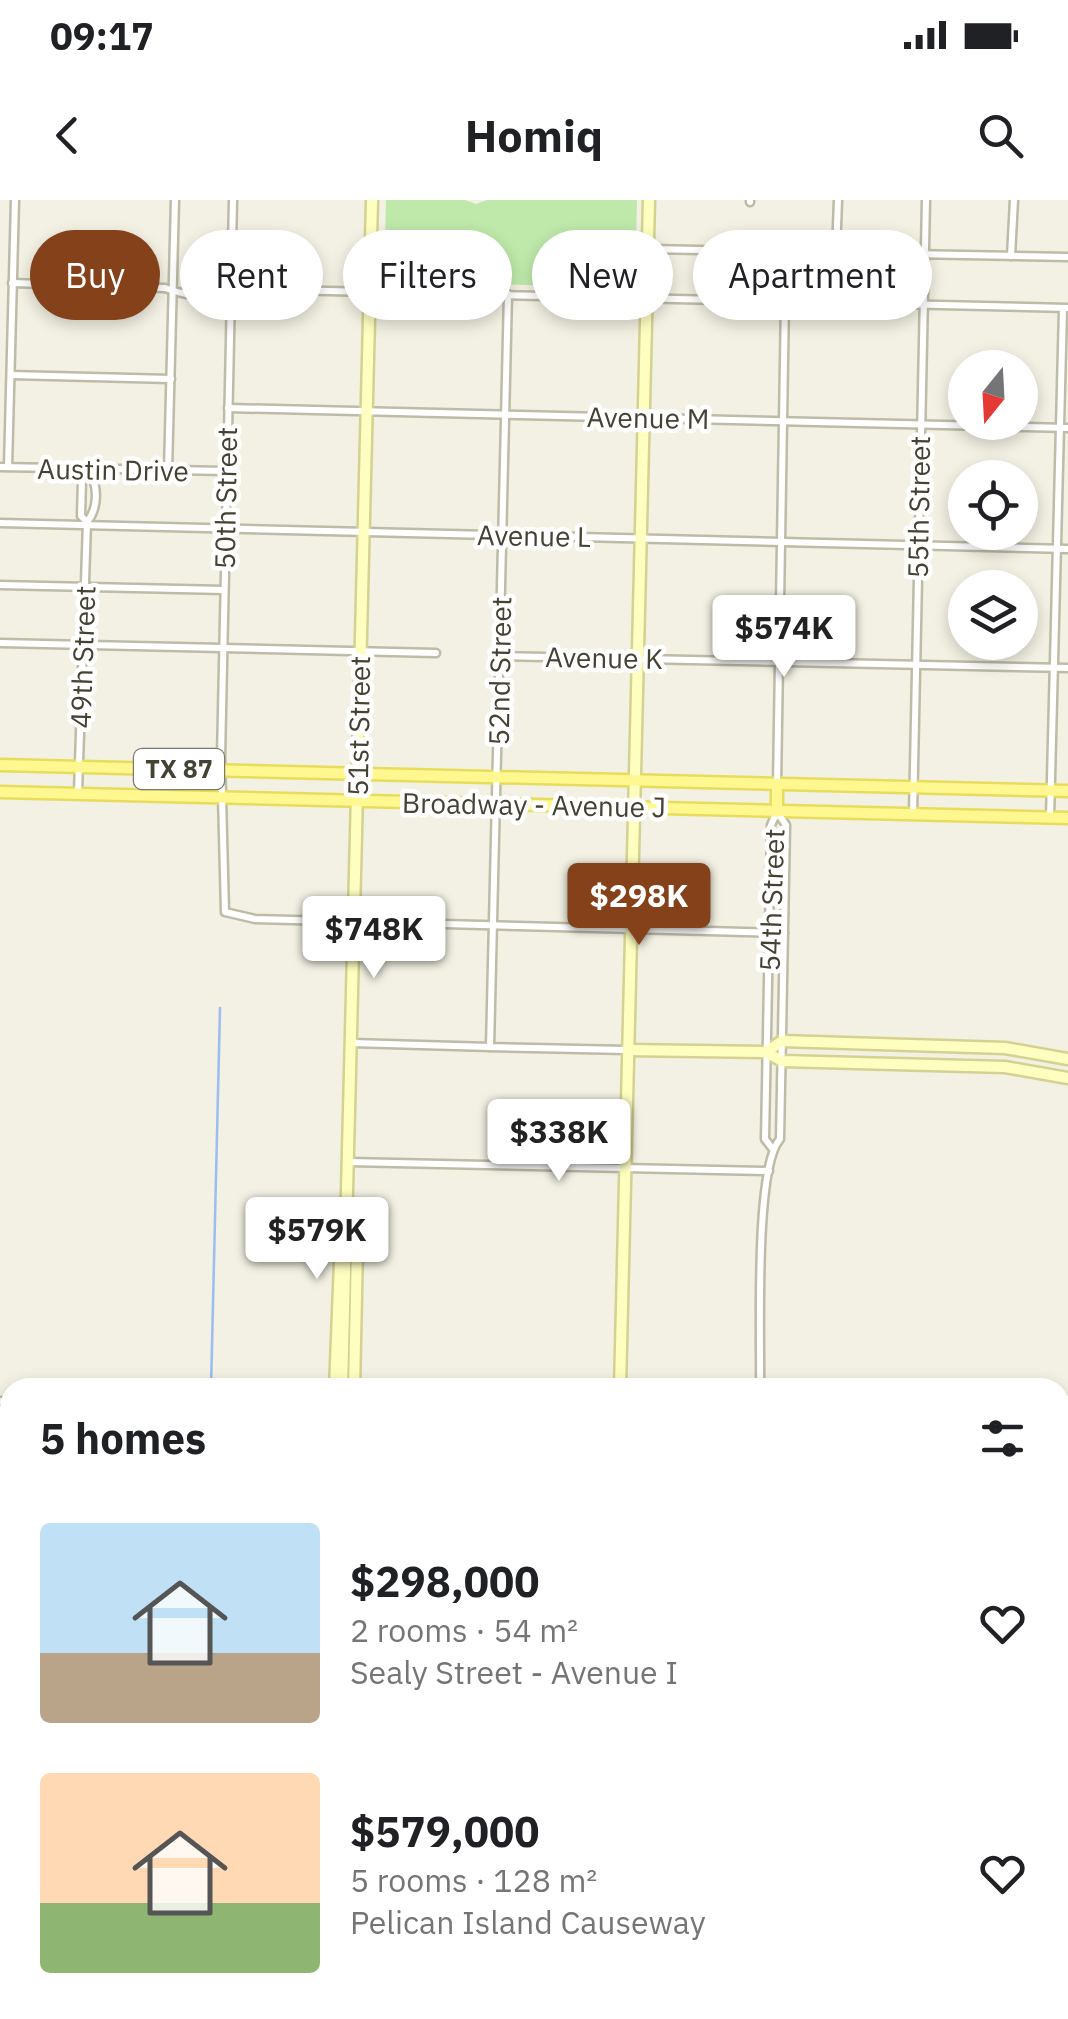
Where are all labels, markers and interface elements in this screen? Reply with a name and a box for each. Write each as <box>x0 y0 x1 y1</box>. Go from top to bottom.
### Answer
text: 09:17 <box>50 11 154 60</box>
text: Homiq <box>465 106 603 164</box>
icon: back <box>40 108 95 163</box>
icon: search <box>973 108 1028 163</box>
chip: Buy <box>30 230 160 320</box>
chip: Rent <box>180 230 323 320</box>
chip: Filters <box>343 230 512 320</box>
chip: New <box>532 230 673 320</box>
chip: Apartment <box>693 230 932 320</box>
north arrow <box>948 350 1038 440</box>
map controls <box>948 350 1038 660</box>
street label: Avenue M <box>586 398 710 437</box>
street label: 50th Street <box>206 426 245 570</box>
street label: 55th Street <box>899 435 938 579</box>
street label: Austin Drive <box>37 450 189 489</box>
button: locate <box>948 460 1038 550</box>
street label: Avenue L <box>477 516 591 555</box>
button: layers <box>948 570 1038 660</box>
street label: 49th Street <box>62 585 103 729</box>
pin: $574K <box>714 595 854 680</box>
street label: 52nd Street <box>480 596 519 746</box>
text: $574K <box>734 606 834 648</box>
street label: Avenue K <box>545 638 663 677</box>
street label: 51st Street <box>339 656 378 796</box>
road number: TX 87 <box>134 749 224 789</box>
street label: Broadway - Avenue J <box>402 784 666 825</box>
street label: 54th Street <box>751 828 792 972</box>
pin: $298K <box>569 863 709 948</box>
text: $298K <box>589 874 689 916</box>
pin: $748K <box>304 896 444 981</box>
text: $748K <box>324 907 424 949</box>
pin: $338K <box>489 1099 629 1184</box>
text: $338K <box>509 1110 609 1152</box>
pin: $579K <box>247 1197 387 1282</box>
text: $579K <box>267 1208 367 1250</box>
text: 5 homes <box>40 1411 206 1466</box>
icon: filters <box>975 1411 1030 1466</box>
text: $298,000 <box>350 1554 539 1609</box>
icon: home <box>120 1563 240 1683</box>
icon: heart <box>975 1596 1030 1651</box>
text: 2 rooms · 54 m² <box>350 1609 578 1651</box>
text: Sealy Street - Avenue I <box>350 1651 678 1693</box>
text: $579,000 <box>350 1804 539 1859</box>
icon: home <box>120 1813 240 1933</box>
icon: heart <box>975 1846 1030 1901</box>
text: 5 rooms · 128 m² <box>350 1859 597 1901</box>
text: Pelican Island Causeway <box>350 1901 706 1943</box>

